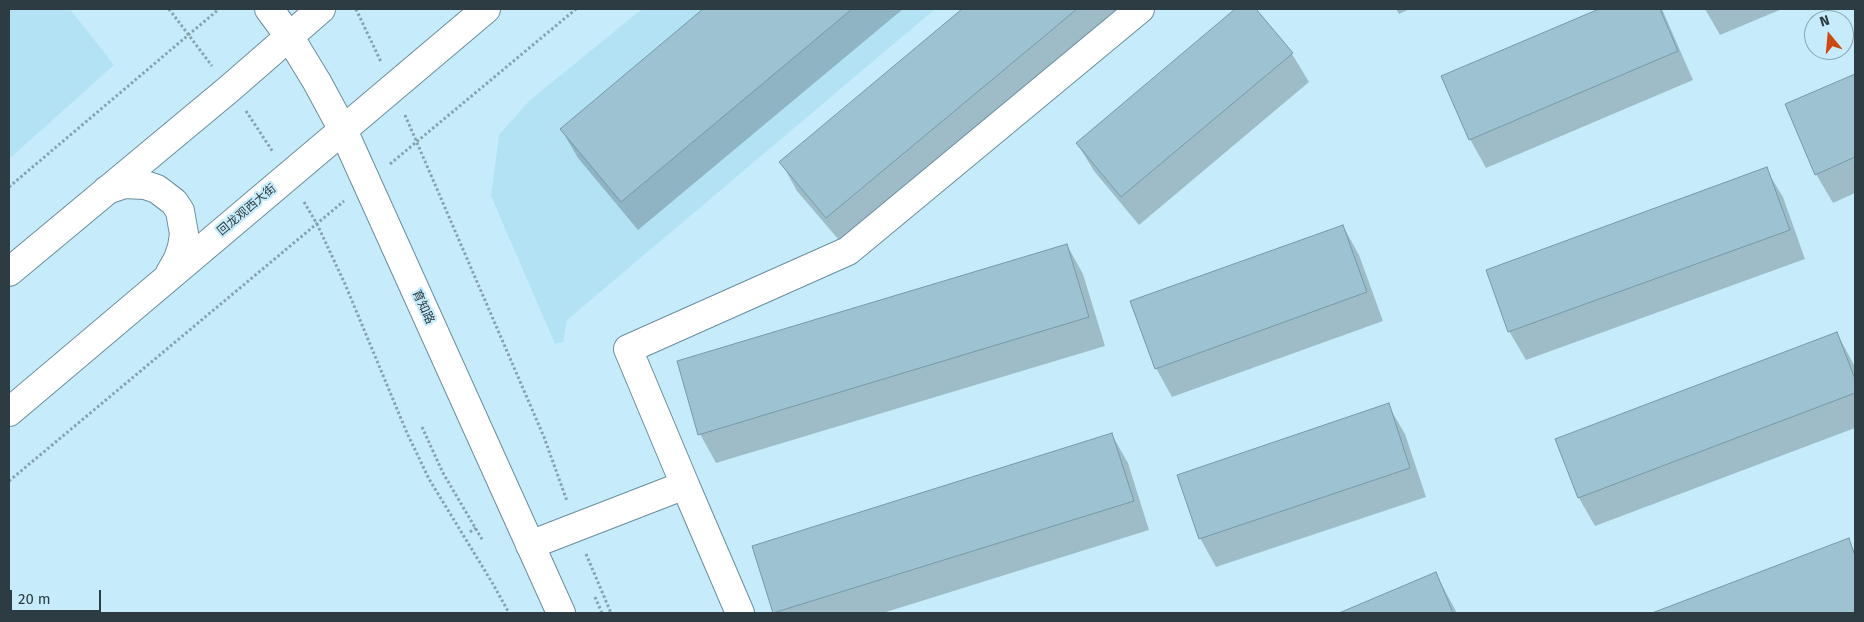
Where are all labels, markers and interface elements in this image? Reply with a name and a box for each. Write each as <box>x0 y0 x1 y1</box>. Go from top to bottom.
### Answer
north arrow <box>1804 10 1854 60</box>
text: N <box>1818 12 1832 31</box>
street label: 回龙观西大街 <box>215 181 279 239</box>
street label: 育知路 <box>409 288 437 326</box>
scale bar <box>12 580 104 612</box>
text: 20 m <box>18 590 51 608</box>

